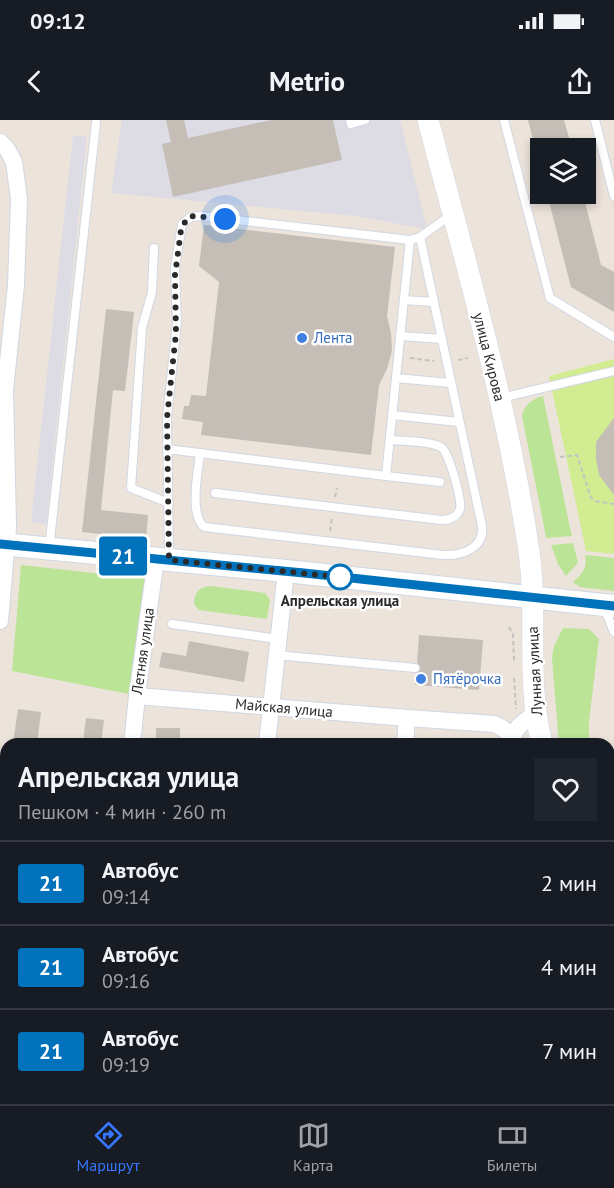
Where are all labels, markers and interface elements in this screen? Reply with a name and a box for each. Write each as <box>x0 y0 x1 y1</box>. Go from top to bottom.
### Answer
text: 09:12 <box>30 7 86 35</box>
text: Metrio <box>269 64 345 98</box>
icon: back <box>18 65 51 98</box>
icon: share <box>563 65 596 98</box>
map controls <box>530 138 596 204</box>
button: layers <box>530 138 596 204</box>
your location <box>210 204 240 234</box>
street label: улица Кирова <box>469 311 510 403</box>
place label: Лента <box>313 328 353 347</box>
marker: Лента <box>295 331 309 345</box>
line badge: 21 <box>96 536 150 576</box>
text: 21 <box>111 543 135 570</box>
marker: Апрельская улица <box>327 564 353 590</box>
place label: Апрельская улица <box>281 591 399 610</box>
street label: Летняя улица <box>127 606 158 697</box>
street label: Лунная улица <box>523 626 546 717</box>
place label: Пятёрочка <box>433 669 501 688</box>
marker: Пятёрочка <box>414 672 428 686</box>
street label: Майская улица <box>234 694 334 721</box>
text: Апрельская улица <box>18 758 239 795</box>
button: heart <box>534 758 597 821</box>
text: Пешком · 4 мин · 260 m <box>18 799 226 825</box>
text: Автобус <box>102 856 179 884</box>
text: 2 мин <box>541 869 597 897</box>
text: 21 <box>39 870 63 897</box>
text: 09:14 <box>102 884 150 910</box>
text: Автобус <box>102 940 179 968</box>
text: 4 мин <box>541 953 597 981</box>
text: 21 <box>39 954 63 981</box>
text: 09:16 <box>102 968 150 994</box>
text: Автобус <box>102 1024 179 1052</box>
text: 7 мин <box>542 1037 597 1065</box>
text: 21 <box>39 1038 63 1065</box>
text: 09:19 <box>102 1052 150 1078</box>
tab: Маршрут <box>77 1119 140 1175</box>
tab: Карта <box>293 1119 334 1175</box>
tab: Билеты <box>487 1119 537 1175</box>

